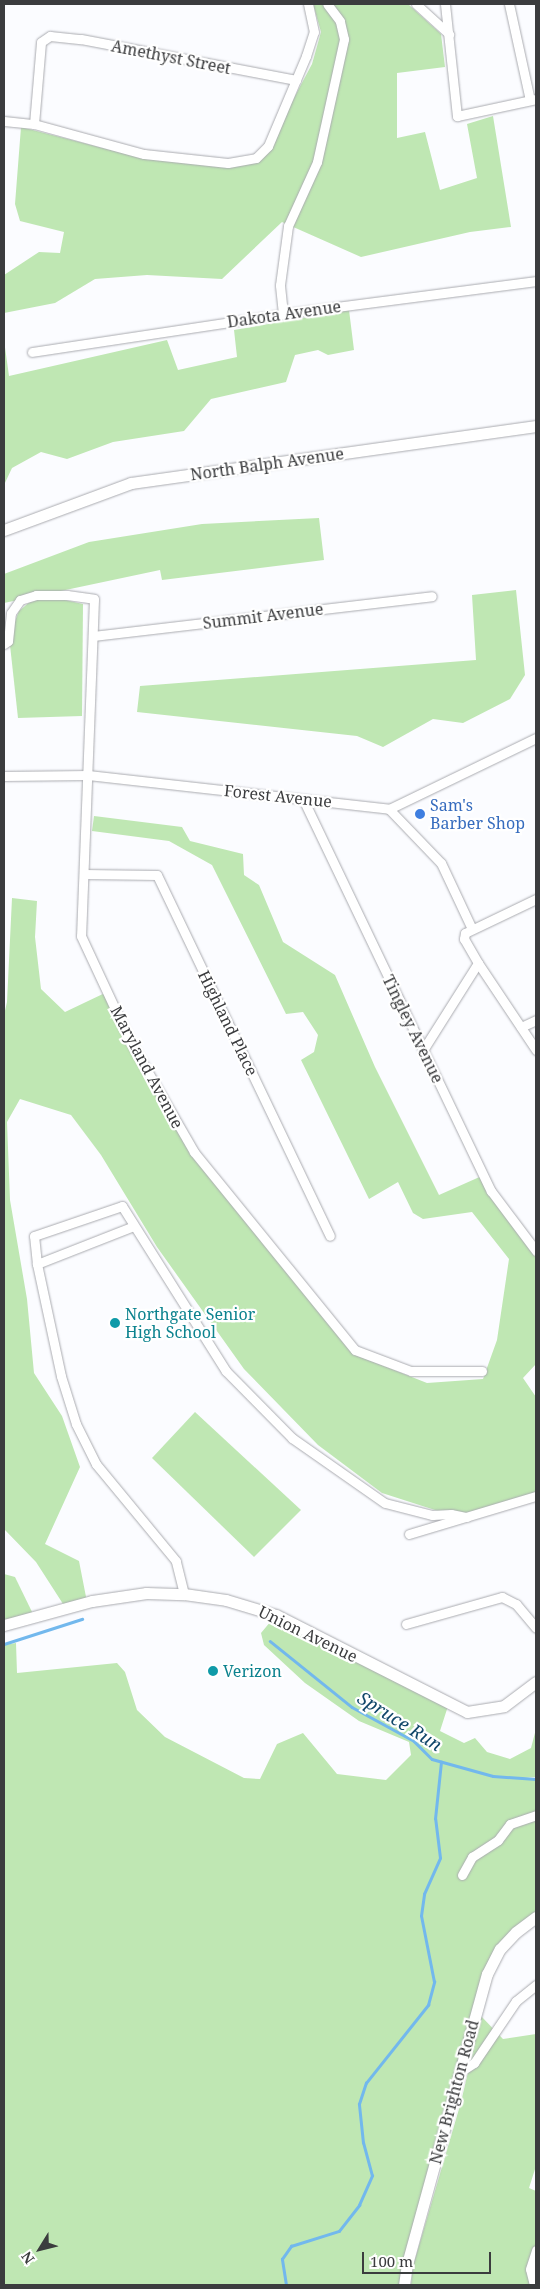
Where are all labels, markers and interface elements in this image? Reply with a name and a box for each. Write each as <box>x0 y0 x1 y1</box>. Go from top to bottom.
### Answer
street label: Amethyst Street <box>110 36 232 78</box>
street label: Dakota Avenue <box>226 296 342 332</box>
street label: North Balph Avenue <box>189 444 345 484</box>
street label: Summit Avenue <box>202 599 324 633</box>
street label: Forest Avenue <box>223 781 333 811</box>
place label: Sam's Barber Shop <box>430 795 525 833</box>
marker: Sam's Barber Shop <box>414 808 426 820</box>
street label: Highland Place <box>194 967 262 1079</box>
street label: Tingley Avenue <box>379 972 447 1086</box>
street label: Maryland Avenue <box>107 1002 187 1132</box>
place label: Northgate Senior High School <box>125 1304 255 1342</box>
marker: Northgate Senior High School <box>109 1317 121 1329</box>
street label: Union Avenue <box>255 1602 361 1666</box>
place label: Verizon <box>223 1661 282 1681</box>
marker: Verizon <box>207 1665 219 1677</box>
water label: Spruce Run <box>354 1687 446 1755</box>
street label: New Brighton Road <box>426 2018 482 2166</box>
north arrow <box>15 2224 65 2274</box>
scale bar <box>365 2242 494 2274</box>
text: N <box>17 2248 38 2268</box>
text: 100 m <box>370 2251 413 2271</box>

